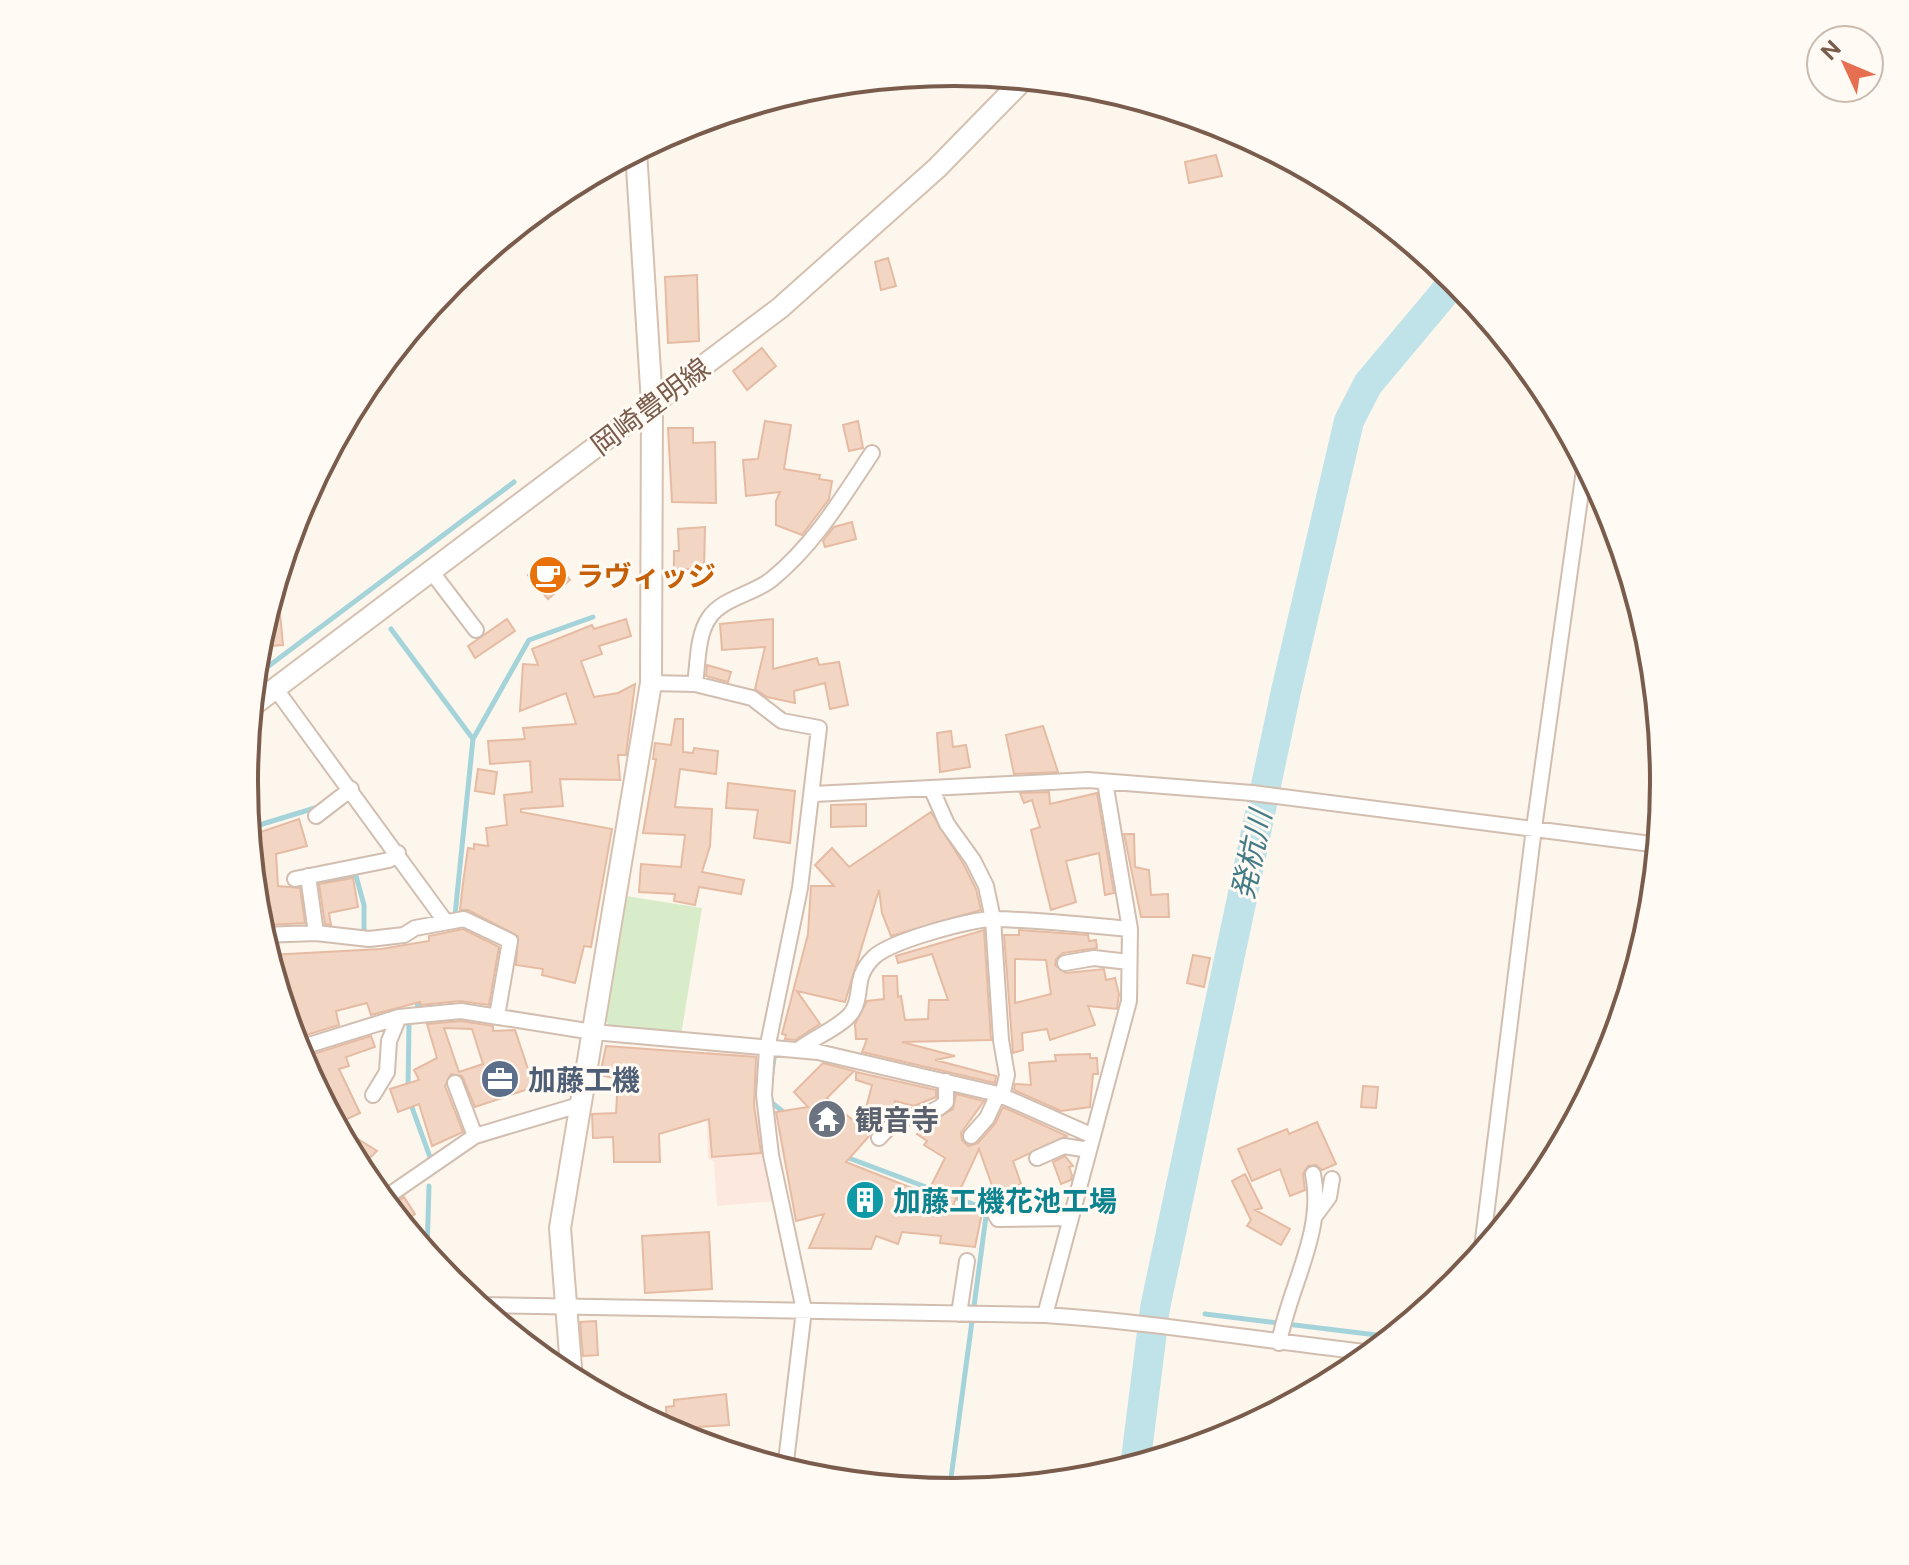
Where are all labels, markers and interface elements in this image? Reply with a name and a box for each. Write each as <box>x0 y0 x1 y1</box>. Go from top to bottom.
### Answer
north arrow <box>1805 24 1885 104</box>
text: N <box>1815 35 1846 65</box>
street label: 岡崎豊明線 <box>584 351 716 461</box>
cafe icon: ラヴィッジ <box>527 554 569 596</box>
place label: ラヴィッジ <box>576 559 716 592</box>
water label: 発杭川 <box>1224 804 1279 903</box>
office icon: 加藤工機 <box>479 1058 521 1100</box>
place label: 加藤工機 <box>528 1063 640 1096</box>
temple icon: 観音寺 <box>806 1098 848 1140</box>
place label: 観音寺 <box>855 1103 939 1136</box>
building icon: 加藤工機花池工場 <box>844 1179 886 1221</box>
place label: 加藤工機花池工場 <box>893 1184 1117 1217</box>

